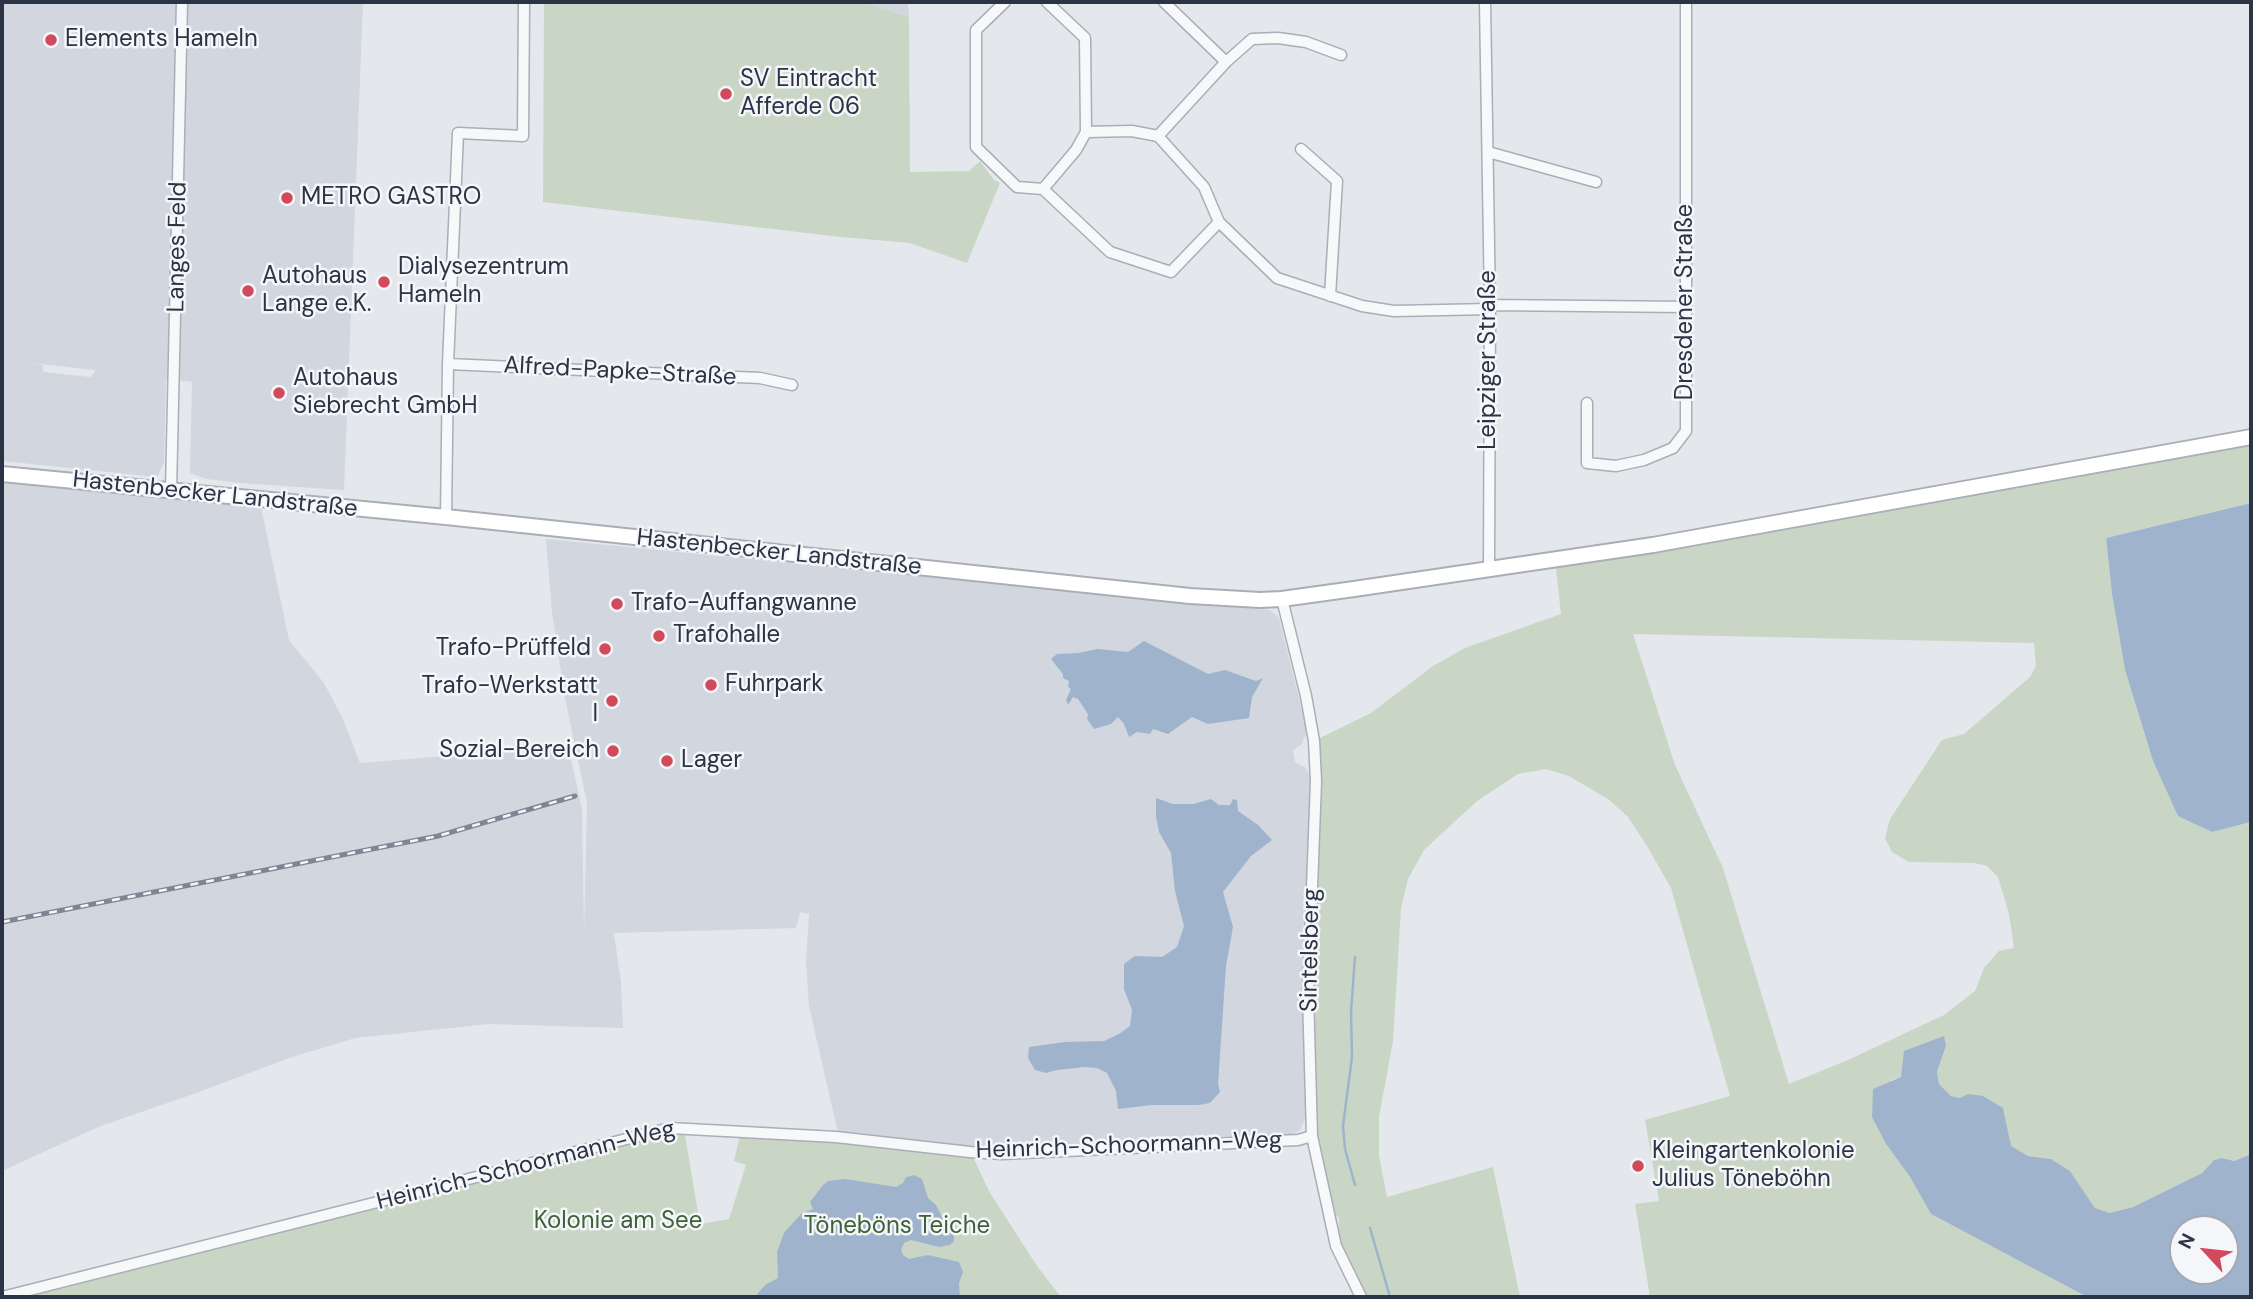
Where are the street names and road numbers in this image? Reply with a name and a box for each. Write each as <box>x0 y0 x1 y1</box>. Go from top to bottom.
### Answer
street label: Langes Feld <box>162 181 194 313</box>
street label: Dresdener Straße <box>1672 204 1700 400</box>
street label: Leipziger Straße <box>1475 270 1503 450</box>
street label: Alfred-Papke-Straße <box>503 352 737 392</box>
street label: Hastenbecker Landstraße <box>71 466 359 524</box>
street label: Hastenbecker Landstraße <box>635 524 923 582</box>
street label: Sintelsberg <box>1296 888 1326 1012</box>
street label: Heinrich-Schoormann-Weg <box>374 1115 678 1217</box>
street label: Heinrich-Schoormann-Weg <box>975 1126 1283 1166</box>

